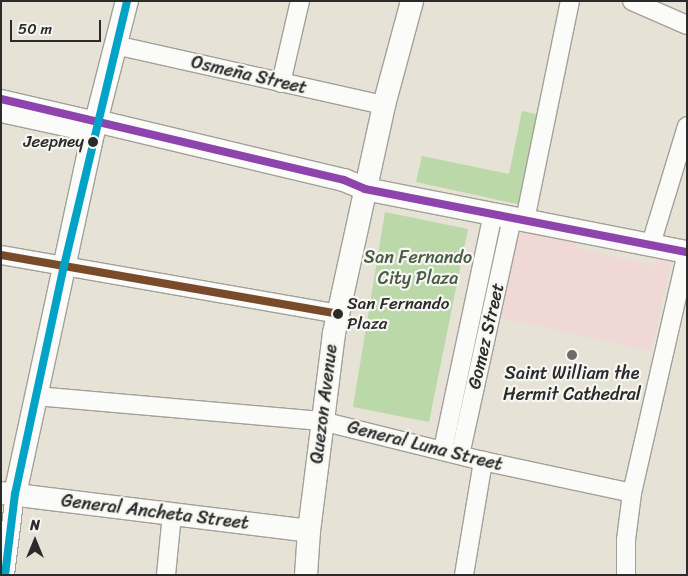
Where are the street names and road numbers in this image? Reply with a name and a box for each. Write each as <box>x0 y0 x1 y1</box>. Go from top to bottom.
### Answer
street label: Osmeña Street <box>189 51 309 99</box>
street label: Gomez Street <box>463 280 509 392</box>
street label: Quezon Avenue <box>306 343 342 465</box>
street label: General Luna Street <box>345 416 505 476</box>
street label: General Ancheta Street <box>60 490 250 534</box>

